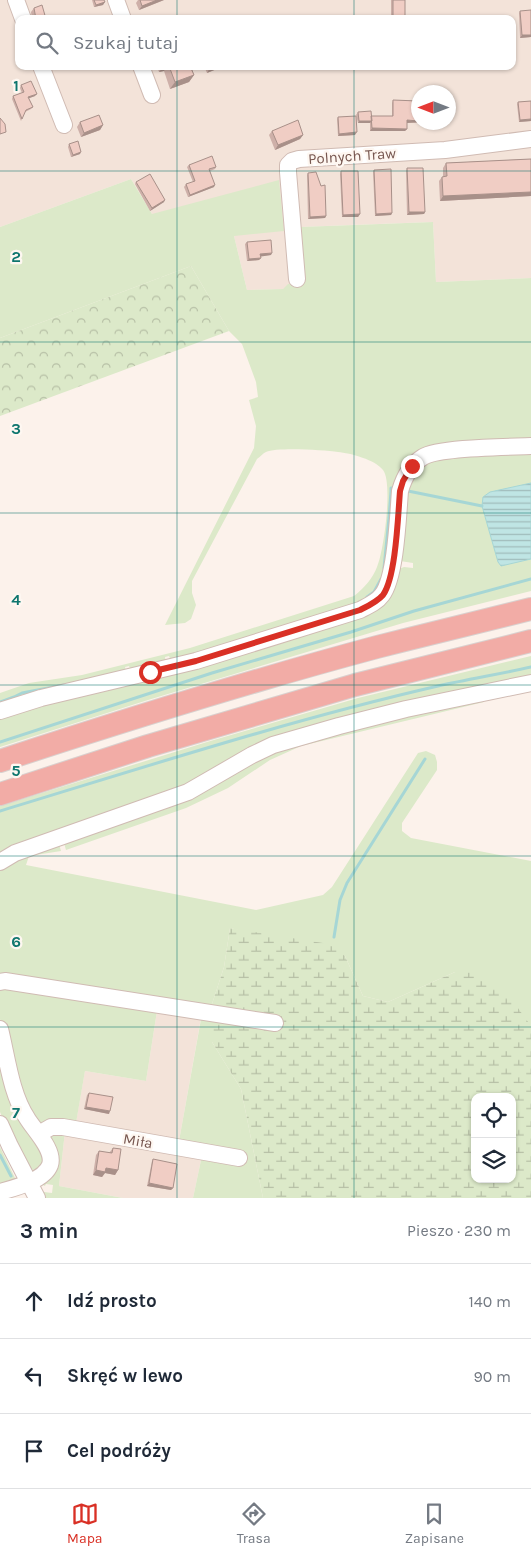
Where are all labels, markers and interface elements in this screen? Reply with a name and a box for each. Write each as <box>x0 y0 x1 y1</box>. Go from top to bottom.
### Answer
search box <box>15 15 516 70</box>
icon: search <box>33 29 61 57</box>
text: Szukaj tutaj <box>73 32 179 54</box>
text: 1 <box>13 76 19 95</box>
north arrow <box>411 85 456 130</box>
street label: Polnych Traw <box>307 144 397 168</box>
text: 2 <box>11 247 21 266</box>
text: 3 <box>11 419 21 438</box>
route end <box>401 455 424 478</box>
text: 4 <box>11 590 21 609</box>
route start <box>139 661 162 684</box>
text: 5 <box>11 761 21 780</box>
text: 6 <box>11 932 21 951</box>
map controls <box>471 1093 516 1183</box>
button: locate <box>471 1093 516 1138</box>
text: 7 <box>12 1103 20 1122</box>
street label: Miła <box>122 1130 154 1152</box>
button: layers <box>471 1138 516 1183</box>
text: 3 min <box>20 1219 78 1243</box>
text: Pieszo · 230 m <box>407 1221 511 1240</box>
icon: ahead <box>20 1287 48 1315</box>
text: Idź prosto <box>67 1290 157 1312</box>
text: 140 m <box>469 1292 511 1311</box>
icon: left <box>20 1362 48 1390</box>
text: Skręć w lewo <box>67 1365 183 1387</box>
text: 90 m <box>473 1367 511 1386</box>
icon: arrive <box>20 1437 48 1465</box>
text: Cel podróży <box>67 1440 171 1462</box>
tab: Mapa <box>67 1500 103 1547</box>
tab: Trasa <box>237 1500 271 1547</box>
tab: Zapisane <box>405 1500 464 1547</box>

